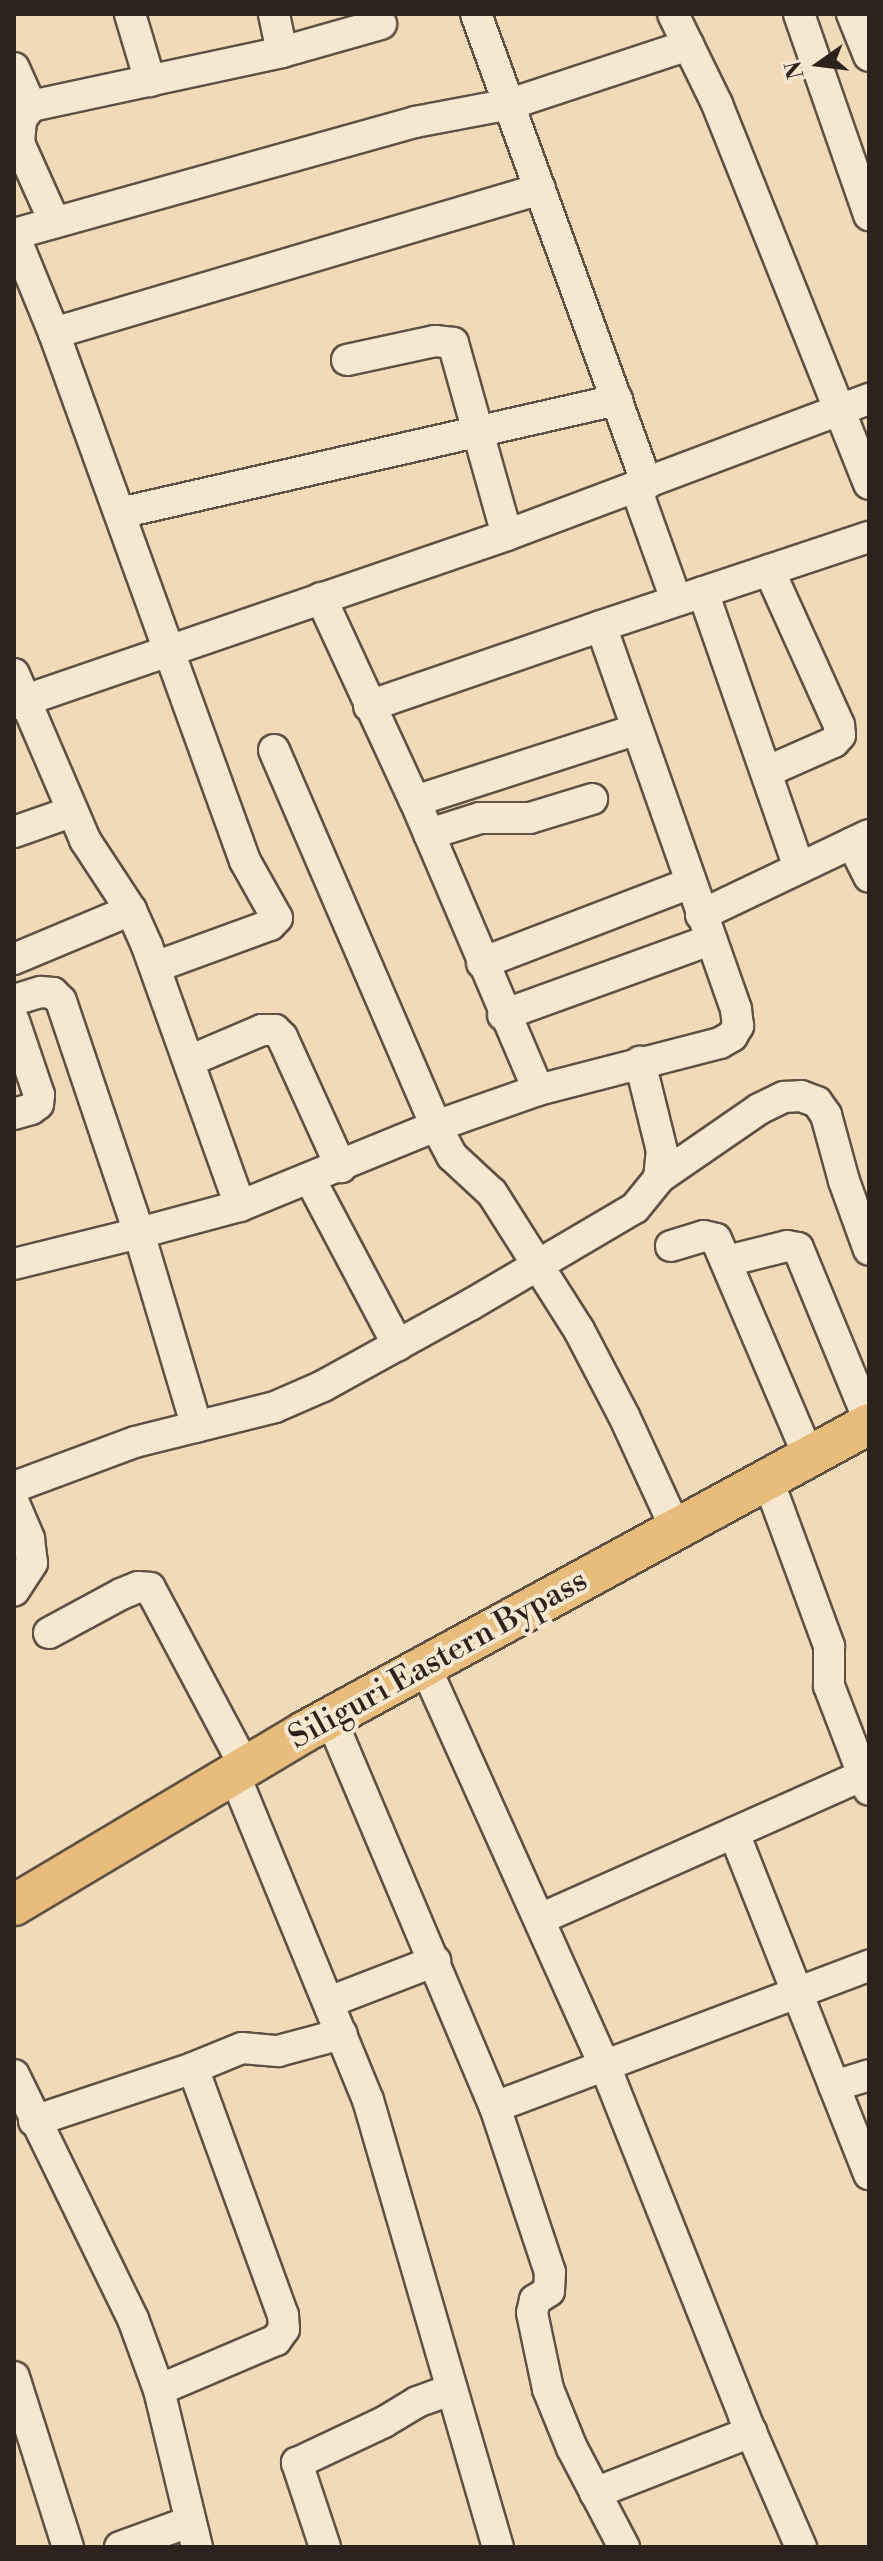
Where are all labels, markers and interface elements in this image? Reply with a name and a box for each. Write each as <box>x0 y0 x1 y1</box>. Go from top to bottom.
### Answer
north arrow <box>779 24 859 104</box>
text: N <box>780 58 810 82</box>
street label: Siliguri Eastern Bypass <box>282 1561 594 1757</box>

